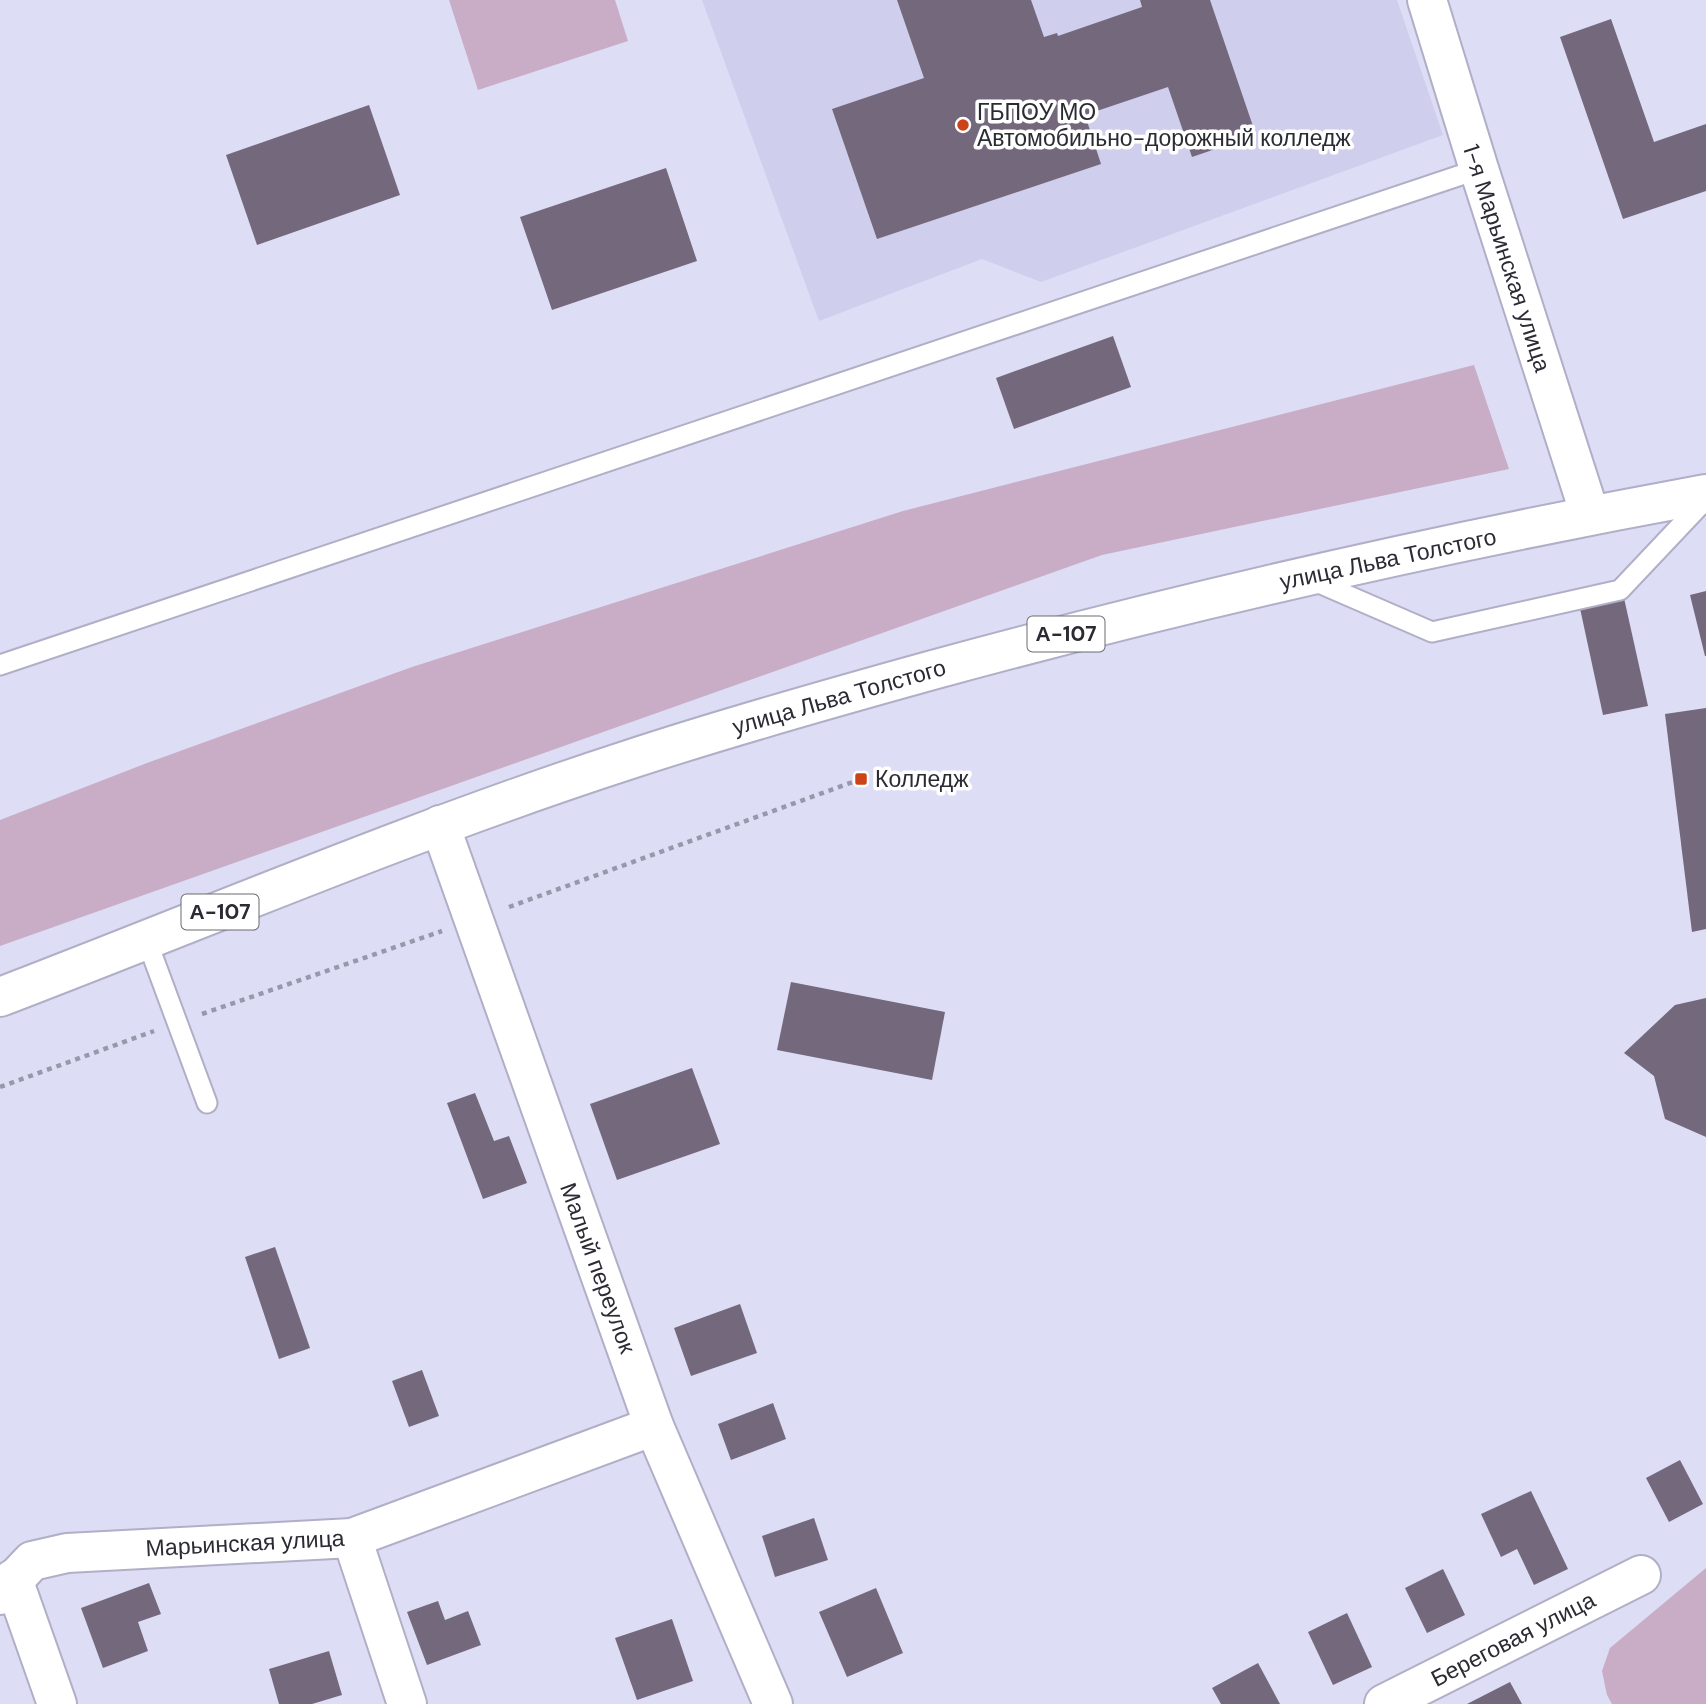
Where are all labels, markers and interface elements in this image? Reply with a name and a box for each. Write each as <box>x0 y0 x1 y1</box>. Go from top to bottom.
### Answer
place label: ГБПОУ МО Автомобильно-дорожный колледж <box>977 97 1351 153</box>
marker: ГБПОУ МО Автомобильно-дорожный колледж <box>955 117 971 133</box>
street label: 1-я Марьинская улица <box>1456 140 1558 376</box>
street label: улица Льва Толстого <box>1277 521 1499 597</box>
road number: А-107 <box>1028 616 1104 652</box>
street label: улица Льва Толстого <box>729 652 949 742</box>
place label: Колледж <box>875 764 969 794</box>
marker: Колледж <box>853 771 869 787</box>
road number: А-107 <box>182 894 258 930</box>
street label: Малый переулок <box>553 1179 643 1358</box>
street label: Марьинская улица <box>145 1523 345 1563</box>
street label: Береговая улица <box>1426 1585 1600 1693</box>

